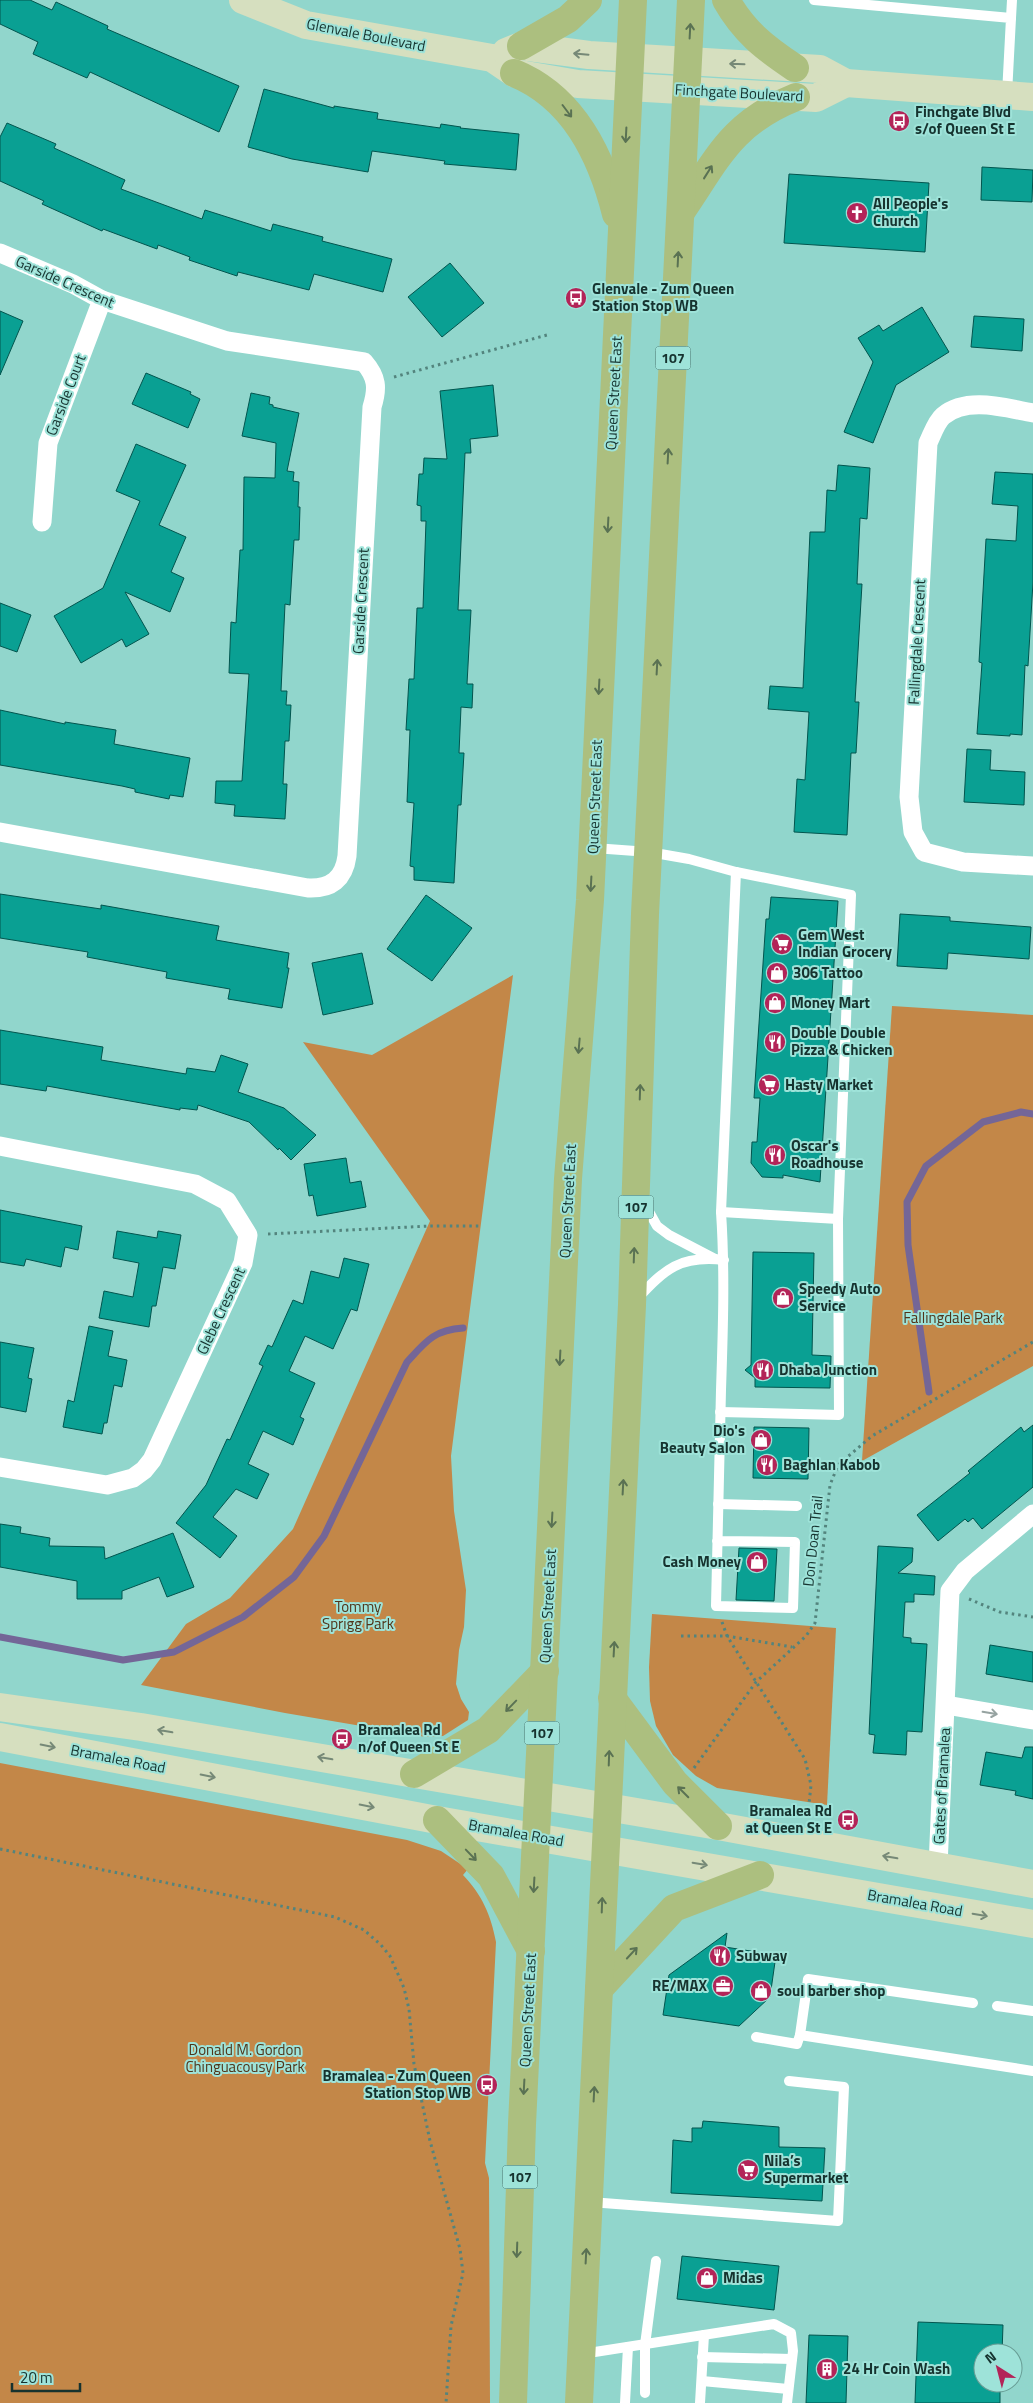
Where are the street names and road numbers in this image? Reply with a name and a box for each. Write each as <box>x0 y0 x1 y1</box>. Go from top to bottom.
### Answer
street label: Glenvale Boulevard <box>305 12 428 57</box>
street label: Finchgate Boulevard <box>674 78 804 107</box>
street label: Garside Crescent <box>12 249 119 314</box>
street label: Queen Street East <box>599 335 628 451</box>
road number: 107 <box>656 346 690 369</box>
street label: Garside Court <box>39 350 92 439</box>
street label: Garside Crescent <box>346 547 375 655</box>
street label: Fallingdale Crescent <box>902 578 931 705</box>
street label: Queen Street East <box>581 739 608 855</box>
street label: Queen Street East <box>553 1143 582 1259</box>
road number: 107 <box>618 1196 654 1218</box>
street label: Glebe Crescent <box>190 1263 251 1358</box>
street label: Don Doan Trail <box>796 1494 829 1588</box>
street label: Queen Street East <box>533 1548 562 1664</box>
road number: 107 <box>524 1722 560 1745</box>
street label: Gates of Bramalea <box>927 1727 956 1845</box>
street label: Bramalea Road <box>69 1738 168 1779</box>
street label: Bramalea Road <box>467 1813 566 1852</box>
street label: Bramalea Road <box>866 1883 965 1922</box>
street label: Queen Street East <box>513 1952 542 2068</box>
road number: 107 <box>502 2166 538 2188</box>

